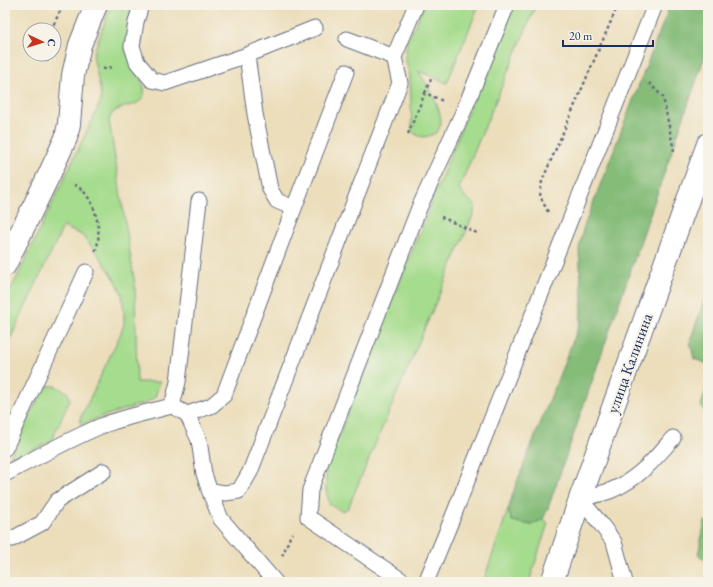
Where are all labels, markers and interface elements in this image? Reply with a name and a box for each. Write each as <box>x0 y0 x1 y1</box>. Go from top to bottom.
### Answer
north arrow <box>22 22 62 62</box>
scale bar <box>563 22 653 48</box>
text: 20 m <box>569 28 593 44</box>
text: С <box>45 38 59 47</box>
street label: улица Калинина <box>602 310 658 416</box>

